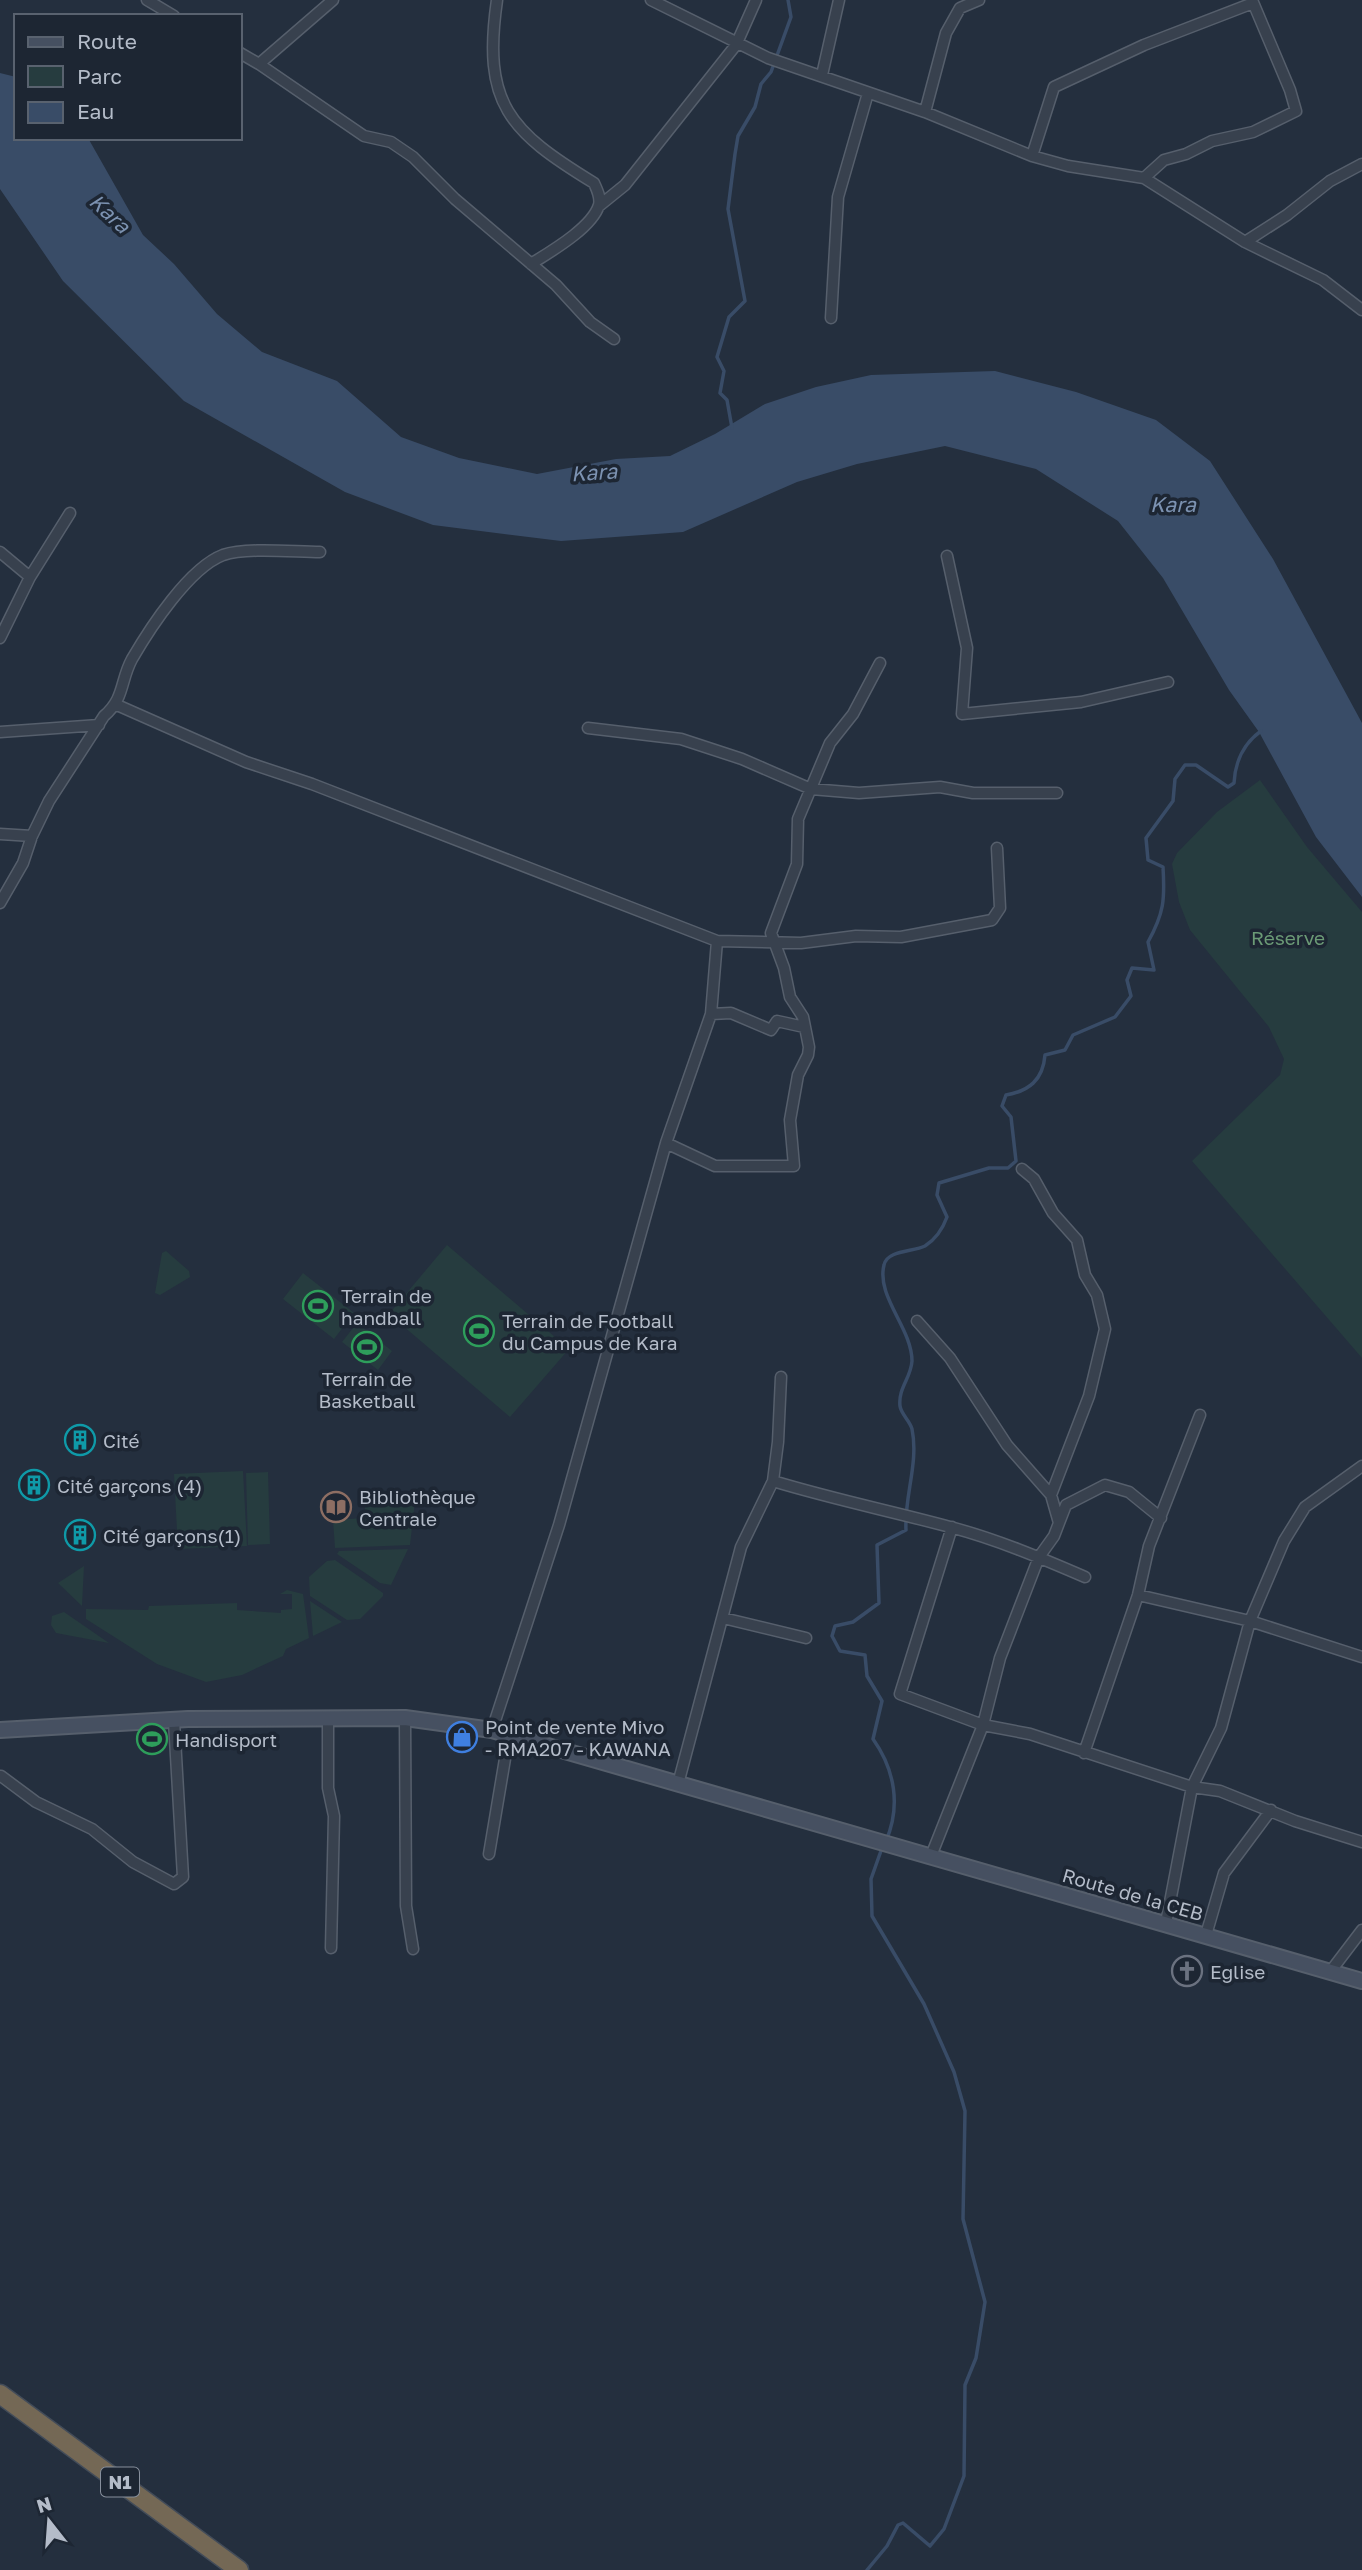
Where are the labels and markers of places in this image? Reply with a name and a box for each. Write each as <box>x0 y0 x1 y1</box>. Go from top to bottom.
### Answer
place label: Terrain de handball <box>341 1284 432 1329</box>
sports icon: Terrain de handball <box>301 1289 335 1323</box>
place label: Terrain de Football du Campus de Kara <box>502 1309 677 1354</box>
sports icon: Terrain de Football du Campus de Kara <box>462 1314 496 1348</box>
sports icon: Terrain de Basketball <box>350 1330 384 1364</box>
place label: Terrain de Basketball <box>318 1367 416 1412</box>
building icon: Cité <box>63 1423 97 1457</box>
place label: Cité <box>103 1429 140 1452</box>
building icon: Cité garçons (4) <box>17 1468 51 1502</box>
place label: Cité garçons (4) <box>57 1474 202 1497</box>
place label: Bibliothèque Centrale <box>359 1485 476 1530</box>
library icon: Bibliothèque Centrale <box>319 1490 353 1524</box>
building icon: Cité garçons(1) <box>63 1518 97 1552</box>
place label: Cité garçons(1) <box>103 1524 241 1547</box>
place label: Point de vente Mivo - RMA207 - KAWANA <box>485 1715 671 1760</box>
shop icon: Point de vente Mivo - RMA207 - KAWANA <box>445 1720 479 1754</box>
sports icon: Handisport <box>135 1722 169 1756</box>
place label: Handisport <box>175 1728 277 1751</box>
church icon: Eglise <box>1170 1954 1204 1988</box>
place label: Eglise <box>1210 1960 1265 1983</box>

